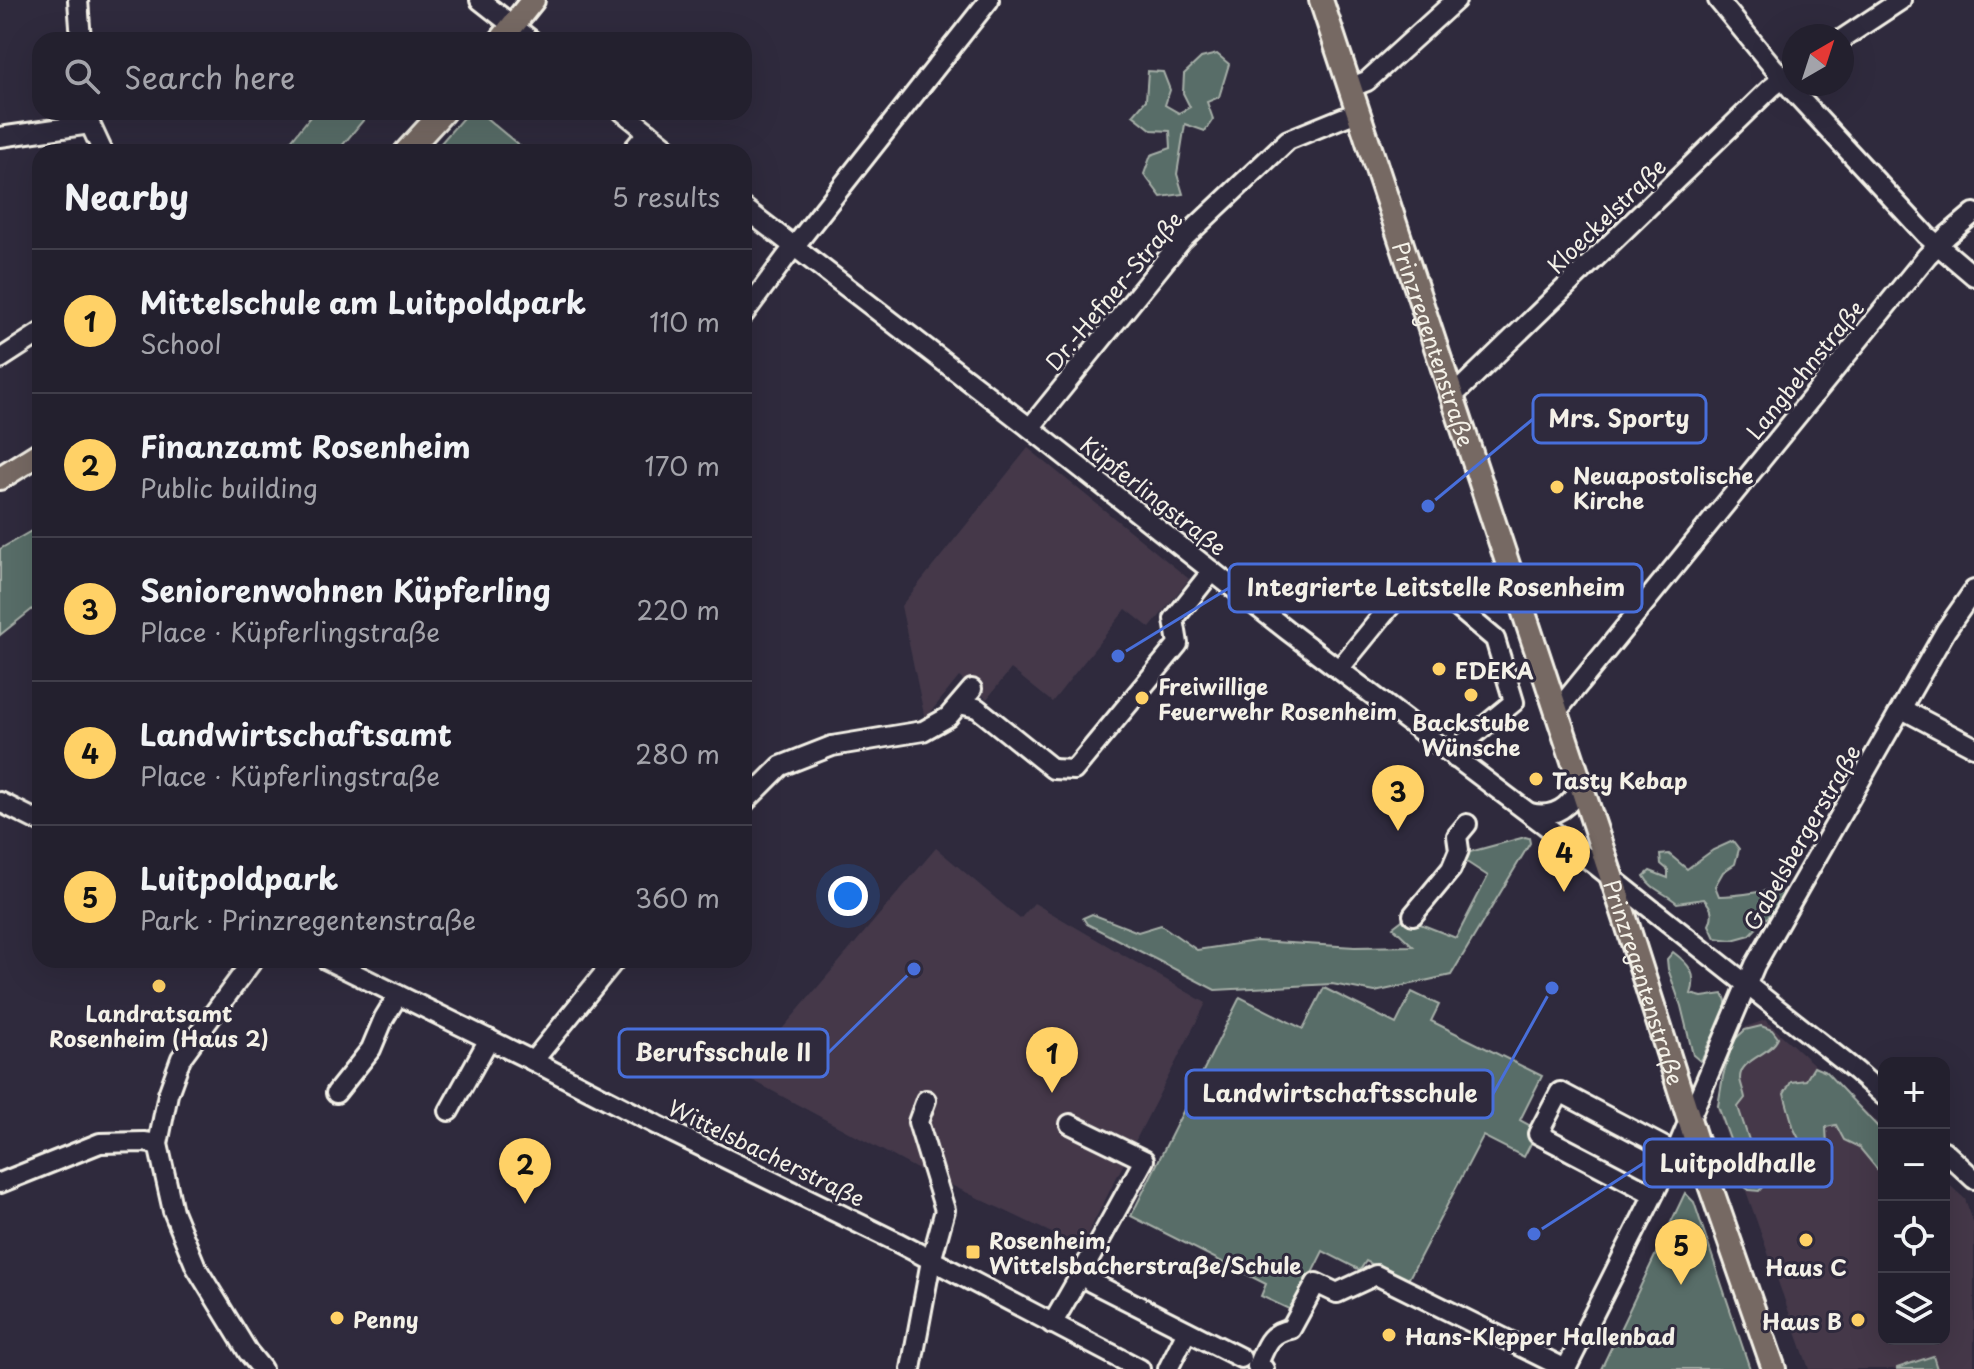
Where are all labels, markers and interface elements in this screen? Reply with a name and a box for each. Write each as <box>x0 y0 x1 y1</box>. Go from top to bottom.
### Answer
north arrow <box>1782 24 1854 96</box>
search box <box>32 32 752 120</box>
icon: search <box>60 54 104 98</box>
text: Search here <box>124 54 296 99</box>
street label: Kloeckelstraße <box>1539 150 1673 280</box>
text: Nearby <box>64 170 189 222</box>
text: 5 results <box>612 177 720 216</box>
street label: Dr.-Hefner-Straße <box>1036 203 1190 377</box>
street label: Prinzregentenstraße <box>1386 237 1484 450</box>
text: Mittelschule am Luitpoldpark <box>140 279 586 324</box>
street label: Langbehnstraße <box>1737 292 1871 446</box>
text: 1 <box>84 302 96 341</box>
text: 110 m <box>649 302 720 341</box>
text: School <box>140 324 222 363</box>
callout: Mrs. Sporty <box>1533 395 1706 443</box>
text: Mrs. Sporty <box>1548 399 1690 435</box>
text: Finanzamt Rosenheim <box>140 423 470 468</box>
street label: Küpferlingstraße <box>1074 427 1234 563</box>
text: 2 <box>81 446 99 485</box>
text: 170 m <box>645 446 720 485</box>
place label: Neuapostolische Kirche <box>1573 458 1754 516</box>
text: Public building <box>140 468 318 507</box>
marker: Neuapostolische Kirche <box>1548 478 1566 496</box>
callout: Integrierte Leitstelle Rosenheim <box>1229 564 1642 612</box>
text: Seniorenwohnen Küpferling <box>140 567 551 612</box>
text: Integrierte Leitstelle Rosenheim <box>1247 568 1625 604</box>
text: 3 <box>81 590 99 629</box>
text: 220 m <box>636 590 720 629</box>
text: Place · Küpferlingstraße <box>140 612 440 651</box>
place label: EDEKA <box>1455 653 1534 686</box>
marker: EDEKA <box>1430 660 1448 678</box>
place label: Freiwillige Feuerwehr Rosenheim <box>1158 669 1397 727</box>
marker: Backstube Wünsche <box>1462 686 1480 704</box>
marker: Freiwillige Feuerwehr Rosenheim <box>1133 689 1151 707</box>
place label: Backstube Wünsche <box>1412 705 1530 763</box>
text: Landwirtschaftsamt <box>140 711 452 756</box>
text: 4 <box>81 734 99 773</box>
text: 280 m <box>635 734 720 773</box>
street label: Gabelsbergerstraße <box>1734 738 1868 936</box>
text: Place · Küpferlingstraße <box>140 756 440 795</box>
place label: Tasty Kebap <box>1552 763 1687 796</box>
pin: 3 <box>1372 765 1424 831</box>
marker: Tasty Kebap <box>1527 770 1545 788</box>
pin: 4 <box>1538 826 1590 892</box>
text: Luitpoldpark <box>140 855 338 900</box>
street label: Prinzregentenstraße <box>1597 875 1694 1089</box>
your location <box>828 876 868 916</box>
text: 5 <box>82 878 98 917</box>
text: 360 m <box>635 878 720 917</box>
text: Park · Prinzregentenstraße <box>140 900 476 939</box>
marker: Landratsamt Rosenheim (Haus 2) <box>150 977 168 995</box>
place label: Landratsamt Rosenheim (Haus 2) <box>49 996 269 1054</box>
pin: 1 <box>1026 1027 1078 1093</box>
callout: Berufsschule II <box>619 1029 828 1077</box>
text: Berufsschule II <box>635 1033 811 1069</box>
map controls <box>1878 1057 1950 1345</box>
button: + <box>1878 1057 1950 1129</box>
callout: Landwirtschaftsschule <box>1186 1070 1493 1118</box>
text: Landwirtschaftsschule <box>1202 1074 1478 1110</box>
street label: Wittelsbacherstraße <box>663 1090 871 1214</box>
button: − <box>1878 1129 1950 1201</box>
pin: 2 <box>499 1138 551 1204</box>
callout: Luitpoldhalle <box>1644 1139 1832 1187</box>
text: Luitpoldhalle <box>1660 1144 1816 1180</box>
button: locate <box>1878 1201 1950 1273</box>
pin: 5 <box>1655 1219 1707 1285</box>
place label: Rosenheim, Wittelsbacherstraße/Schule <box>989 1223 1301 1281</box>
marker: Haus C <box>1797 1231 1815 1249</box>
marker: Rosenheim, Wittelsbacherstraße/Schule <box>964 1243 982 1261</box>
place label: Haus C <box>1765 1250 1847 1283</box>
button: layers <box>1878 1273 1950 1345</box>
place label: Penny <box>353 1302 419 1335</box>
place label: Haus B <box>1762 1304 1842 1337</box>
marker: Penny <box>328 1309 346 1327</box>
marker: Haus B <box>1849 1311 1867 1329</box>
place label: Hans-Klepper Hallenbad <box>1405 1319 1675 1352</box>
marker: Hans-Klepper Hallenbad <box>1380 1326 1398 1344</box>

